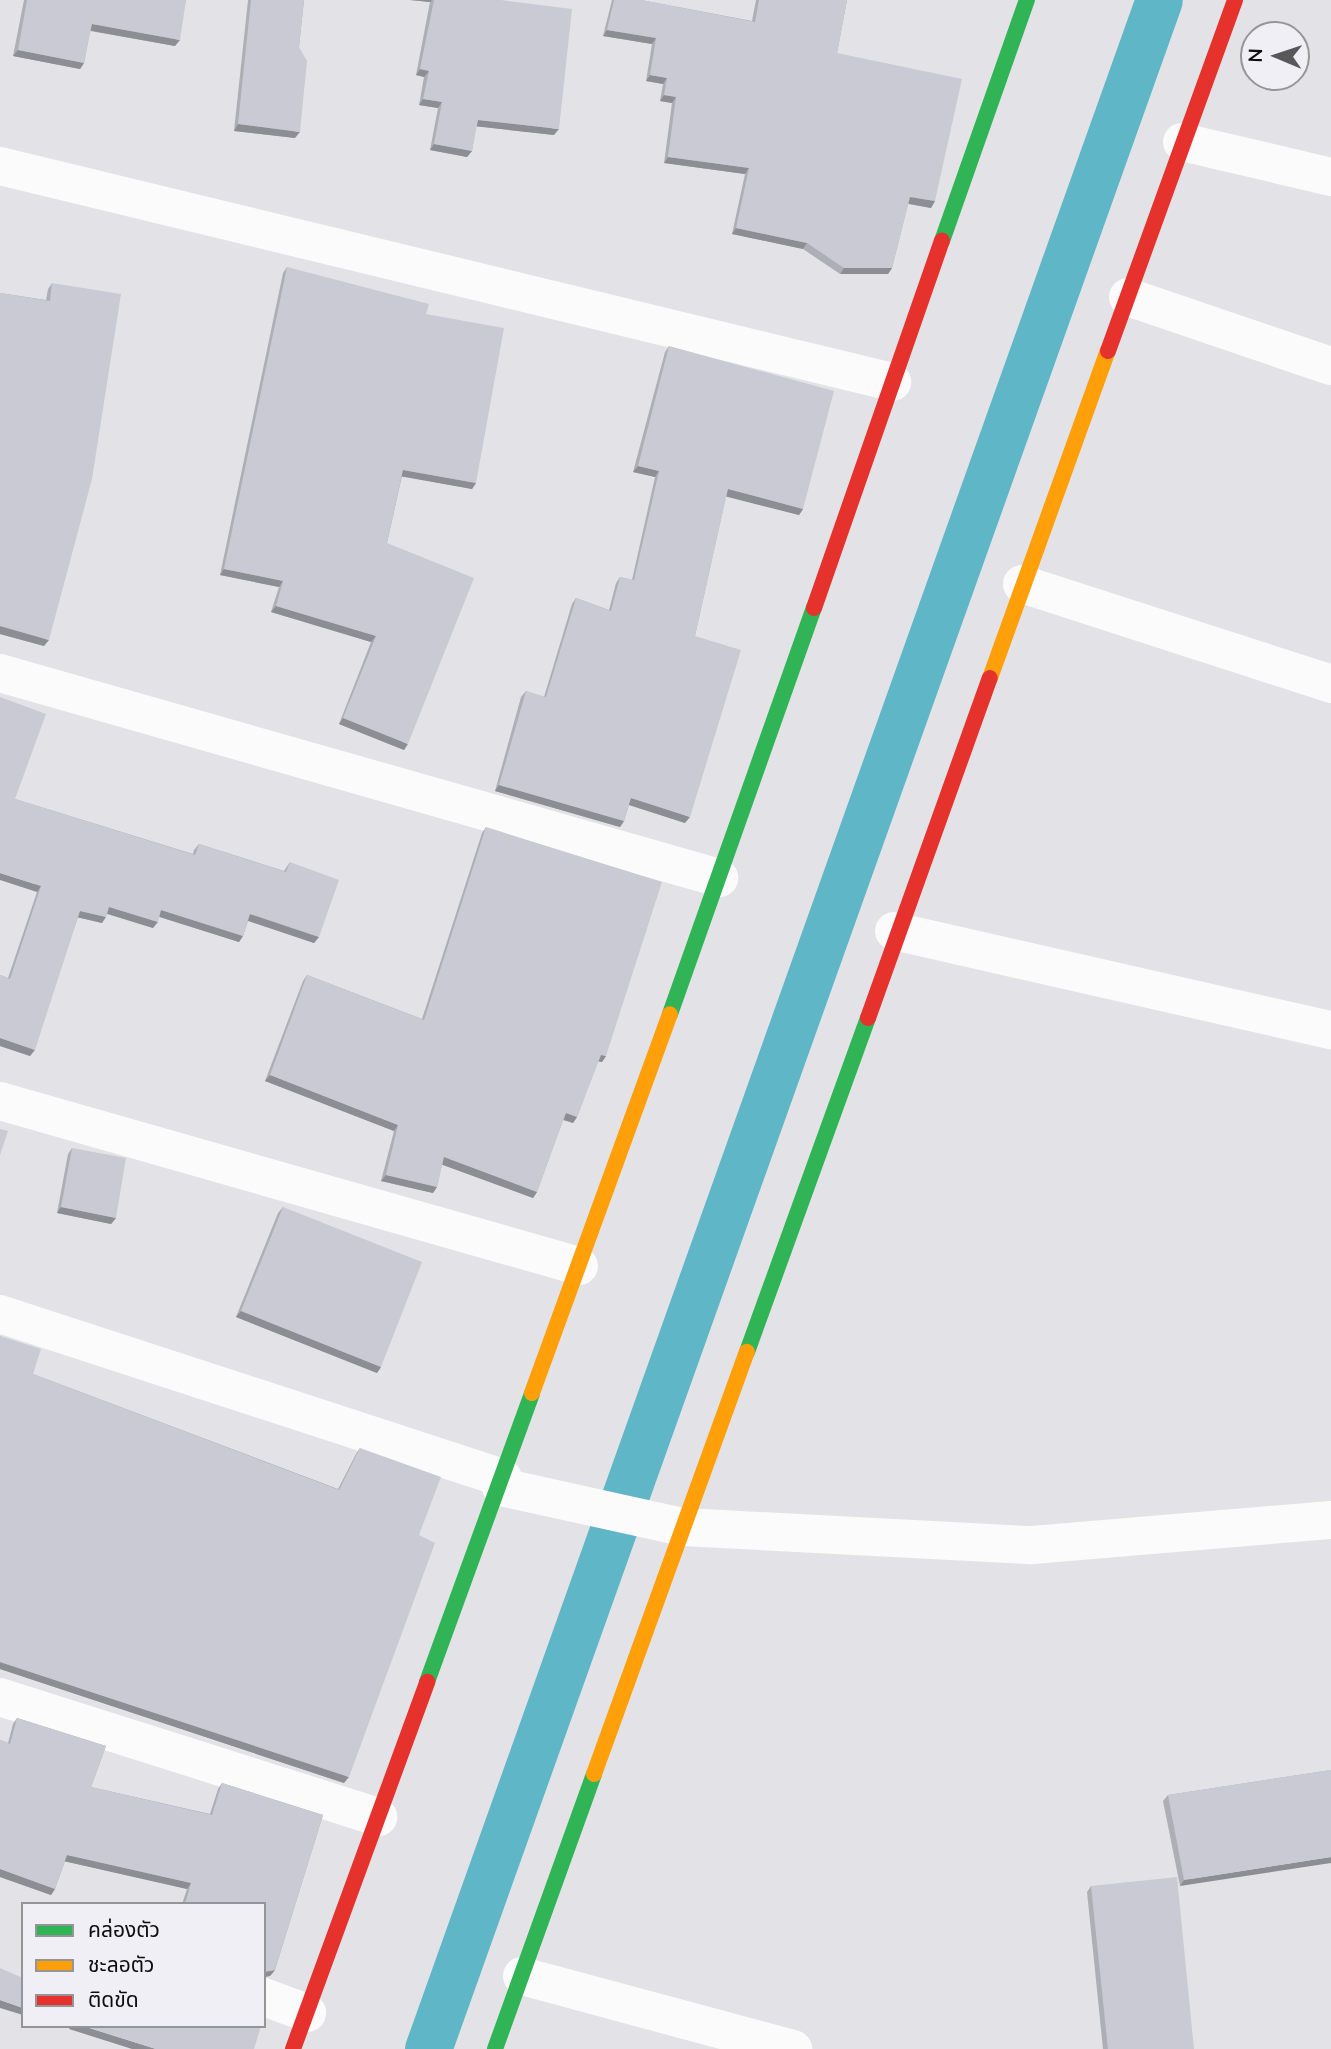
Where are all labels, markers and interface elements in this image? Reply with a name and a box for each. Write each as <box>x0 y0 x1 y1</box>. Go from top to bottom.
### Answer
north arrow <box>1240 21 1310 91</box>
text: N <box>1243 48 1269 63</box>
legend <box>21 1902 266 2028</box>
text: คล่องตัว <box>88 1916 160 1944</box>
text: ชะลอตัว <box>88 1951 154 1979</box>
text: ติดขัด <box>88 1986 139 2014</box>

